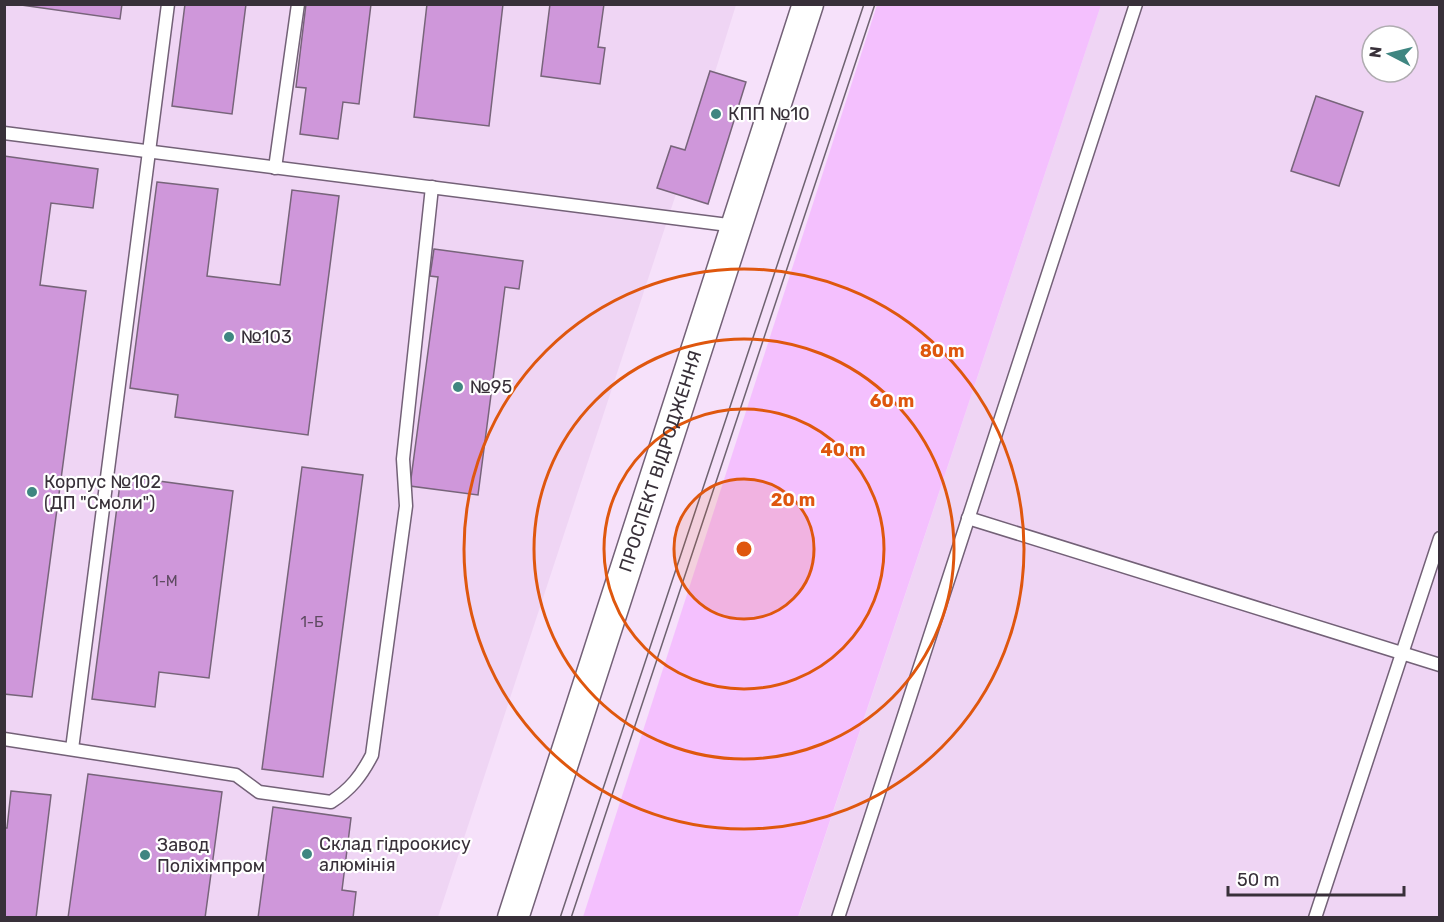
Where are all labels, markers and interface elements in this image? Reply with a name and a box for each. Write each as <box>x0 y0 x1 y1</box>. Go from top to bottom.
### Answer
north arrow <box>1360 24 1420 84</box>
text: N <box>1365 45 1386 59</box>
place label: КПП №10 <box>728 103 810 125</box>
marker: КПП №10 <box>709 107 723 121</box>
place label: №103 <box>241 326 292 348</box>
marker: №103 <box>222 330 236 344</box>
text: 80 m <box>920 340 964 362</box>
street label: ПРОСПЕКТ ВІДРОДЖЕННЯ <box>614 348 706 575</box>
place label: №95 <box>470 376 512 398</box>
marker: №95 <box>451 380 465 394</box>
text: 60 m <box>870 390 914 412</box>
text: 40 m <box>821 439 865 461</box>
place label: Корпус №102 (ДП "Смоли") <box>44 471 161 514</box>
marker: Корпус №102 (ДП "Смоли") <box>25 485 39 499</box>
text: 20 m <box>771 489 815 511</box>
centre of rings <box>734 539 754 559</box>
house number: 1-М <box>152 572 178 590</box>
house number: 1-Б <box>300 613 324 631</box>
place label: Склад гідроокису алюмінія <box>319 833 471 876</box>
place label: Завод Поліхімпром <box>157 834 265 877</box>
marker: Склад гідроокису алюмінія <box>300 847 314 861</box>
marker: Завод Поліхімпром <box>138 848 152 862</box>
scale bar <box>1228 859 1404 897</box>
text: 50 m <box>1237 869 1280 891</box>

